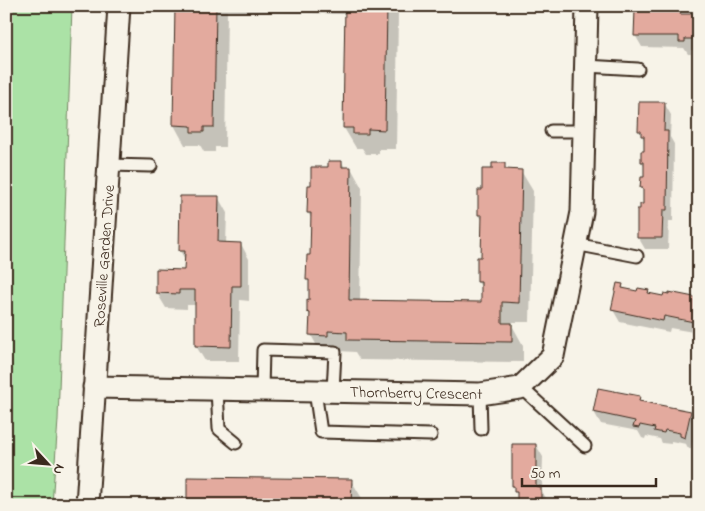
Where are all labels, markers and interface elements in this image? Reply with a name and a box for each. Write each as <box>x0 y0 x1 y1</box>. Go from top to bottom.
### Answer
street label: Roseville Garden Drive <box>88 183 122 328</box>
street label: Thornberry Crescent <box>349 381 483 407</box>
north arrow <box>22 438 72 488</box>
scale bar <box>522 456 656 488</box>
text: N <box>47 460 70 478</box>
text: 50 m <box>530 463 561 485</box>

